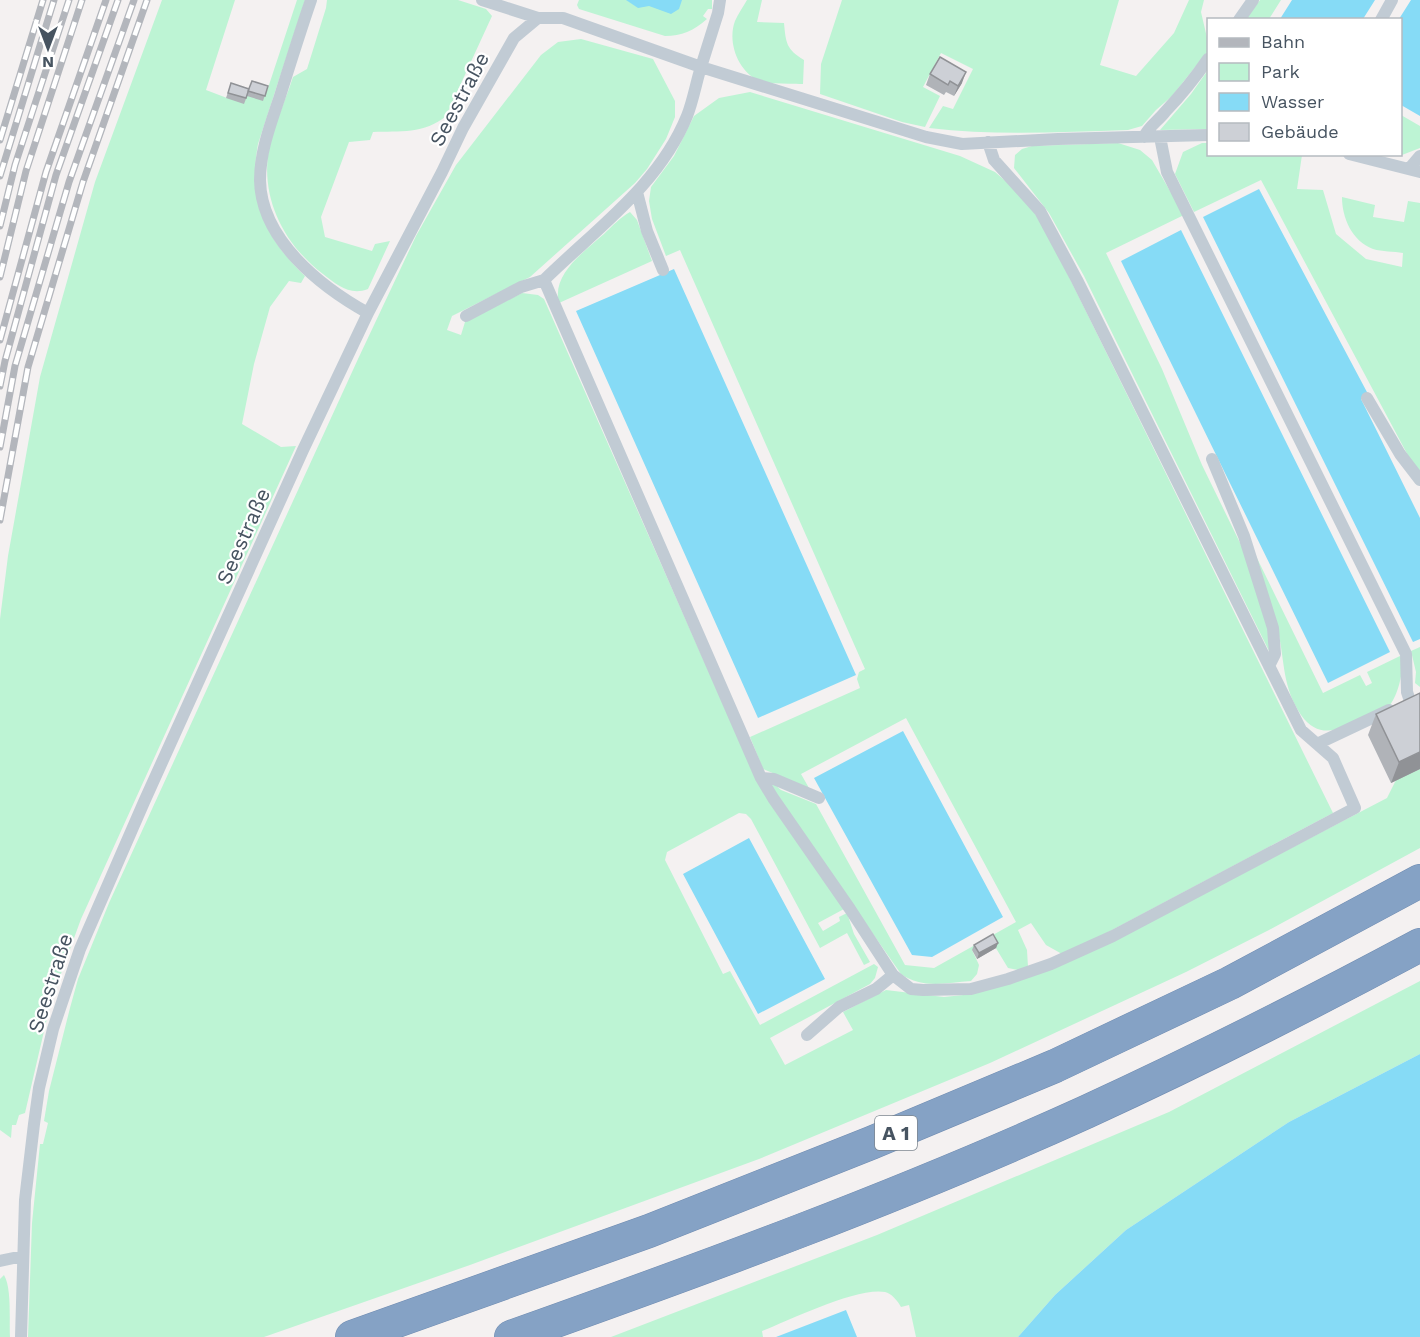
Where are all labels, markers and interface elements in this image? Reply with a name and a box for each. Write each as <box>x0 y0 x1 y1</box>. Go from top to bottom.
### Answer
north arrow <box>18 18 78 78</box>
legend <box>1207 18 1402 156</box>
text: Bahn <box>1261 31 1305 52</box>
street label: Seestraße <box>424 48 494 150</box>
text: N <box>42 53 54 72</box>
text: Park <box>1261 61 1300 82</box>
text: Wasser <box>1261 91 1324 112</box>
text: Gebäude <box>1261 121 1339 142</box>
street label: Seestraße <box>211 484 275 588</box>
street label: Seestraße <box>22 930 78 1036</box>
road number: A 1 <box>875 1116 917 1150</box>

